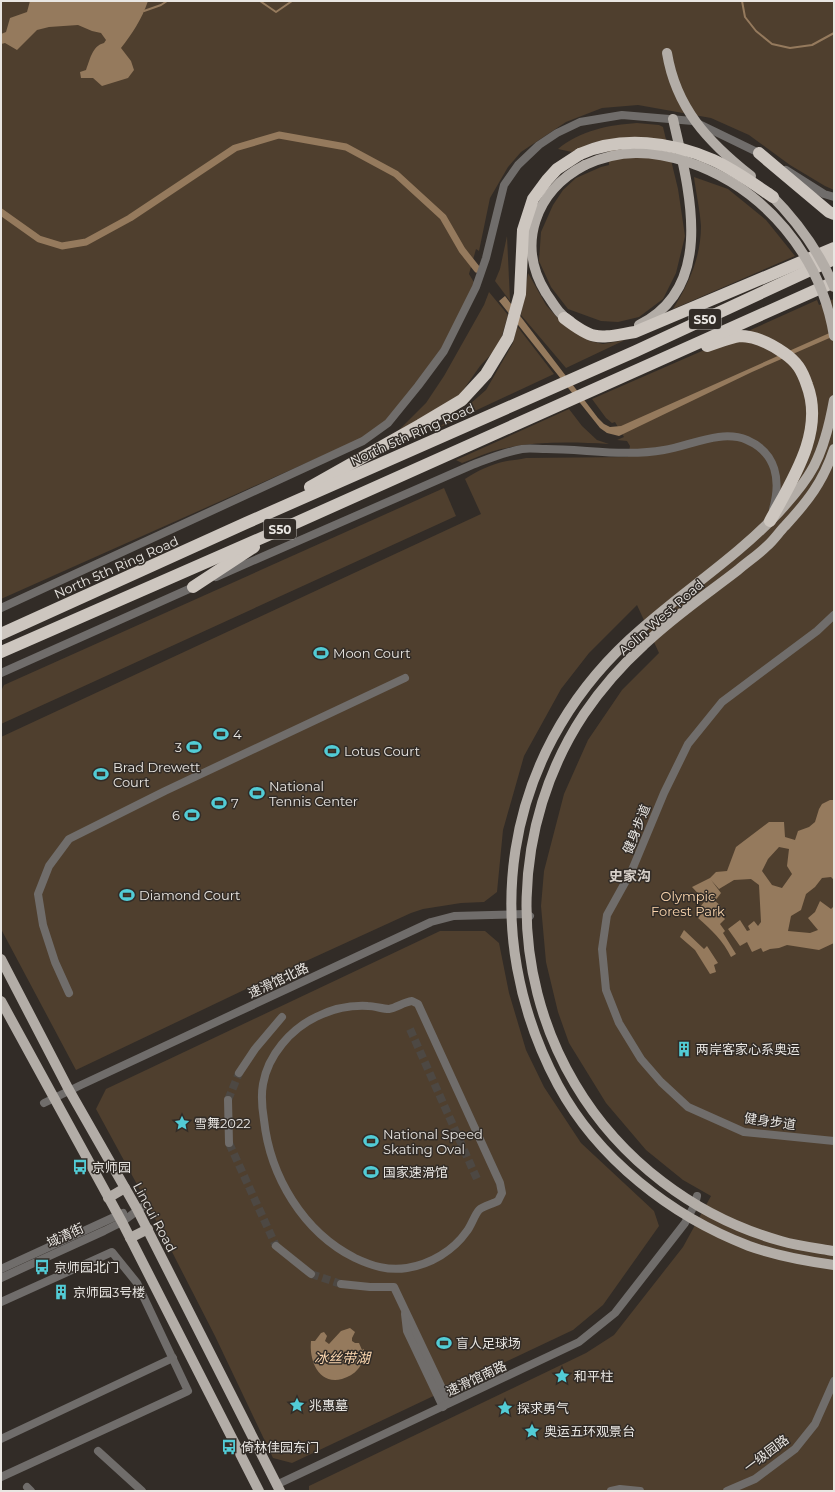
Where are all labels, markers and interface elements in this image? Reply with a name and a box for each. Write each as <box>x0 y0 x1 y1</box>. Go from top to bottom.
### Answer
road number: S50 <box>689 309 721 329</box>
street label: North 5th Ring Road <box>347 399 477 469</box>
road number: S50 <box>264 519 296 539</box>
street label: North 5th Ring Road <box>51 532 181 602</box>
street label: Aolin West Road <box>615 576 707 658</box>
sports icon: Moon Court <box>312 644 330 662</box>
place label: Moon Court <box>333 645 410 661</box>
sports icon: 4 <box>212 725 230 743</box>
place label: 4 <box>233 726 242 742</box>
sports icon: 3 <box>185 738 203 756</box>
place label: 3 <box>175 739 182 755</box>
sports icon: Lotus Court <box>323 742 341 760</box>
place label: Lotus Court <box>344 743 420 759</box>
place label: Brad Drewett Court <box>113 759 200 790</box>
sports icon: Brad Drewett Court <box>92 765 110 783</box>
place label: National Tennis Center <box>269 778 358 809</box>
sports icon: National Tennis Center <box>248 784 266 802</box>
sports icon: 7 <box>210 794 228 812</box>
place label: 7 <box>231 795 239 811</box>
street label: 健身步道 <box>619 802 653 856</box>
sports icon: 6 <box>183 806 201 824</box>
place label: 6 <box>172 807 180 823</box>
district label: 史家沟 <box>609 867 651 885</box>
sports icon: Diamond Court <box>118 886 136 904</box>
place label: Diamond Court <box>139 887 240 903</box>
park label: Olympic Forest Park <box>651 888 725 919</box>
street label: 速滑馆北路 <box>245 959 311 1001</box>
building icon: 两岸客家心系奥运 <box>675 1040 693 1058</box>
place label: 两岸客家心系奥运 <box>696 1041 800 1057</box>
street label: 健身步道 <box>743 1109 797 1133</box>
place icon: 雪舞2022 <box>173 1114 191 1132</box>
place label: 雪舞2022 <box>194 1115 251 1131</box>
place label: National Speed Skating Oval <box>383 1126 483 1157</box>
sports icon: National Speed Skating Oval <box>362 1132 380 1150</box>
bus stop icon: 京师园 <box>71 1158 89 1176</box>
place label: 京师园 <box>92 1159 131 1175</box>
sports icon: 国家速滑馆 <box>362 1163 380 1181</box>
place label: 国家速滑馆 <box>383 1164 448 1180</box>
street label: Lincui Road <box>130 1179 180 1255</box>
street label: 域清街 <box>44 1220 86 1250</box>
bus stop icon: 京师园北门 <box>33 1258 51 1276</box>
place label: 京师园北门 <box>54 1259 119 1275</box>
building icon: 京师园3号楼 <box>52 1283 70 1301</box>
place label: 京师园3号楼 <box>73 1284 145 1300</box>
sports icon: 盲人足球场 <box>435 1334 453 1352</box>
place label: 盲人足球场 <box>456 1335 521 1351</box>
water label: 冰丝带湖 <box>314 1349 372 1367</box>
street label: 速滑馆南路 <box>443 1357 509 1399</box>
place icon: 和平柱 <box>553 1367 571 1385</box>
place label: 和平柱 <box>574 1368 613 1384</box>
place icon: 兆惠墓 <box>288 1396 306 1414</box>
place label: 兆惠墓 <box>309 1397 348 1413</box>
place icon: 探求勇气 <box>496 1399 514 1417</box>
place label: 探求勇气 <box>517 1400 569 1416</box>
place icon: 奥运五环观景台 <box>523 1422 541 1440</box>
place label: 奥运五环观景台 <box>544 1423 635 1439</box>
street label: 一级园路 <box>740 1431 792 1475</box>
bus stop icon: 倚林佳园东门 <box>220 1438 238 1456</box>
place label: 倚林佳园东门 <box>241 1439 319 1455</box>

